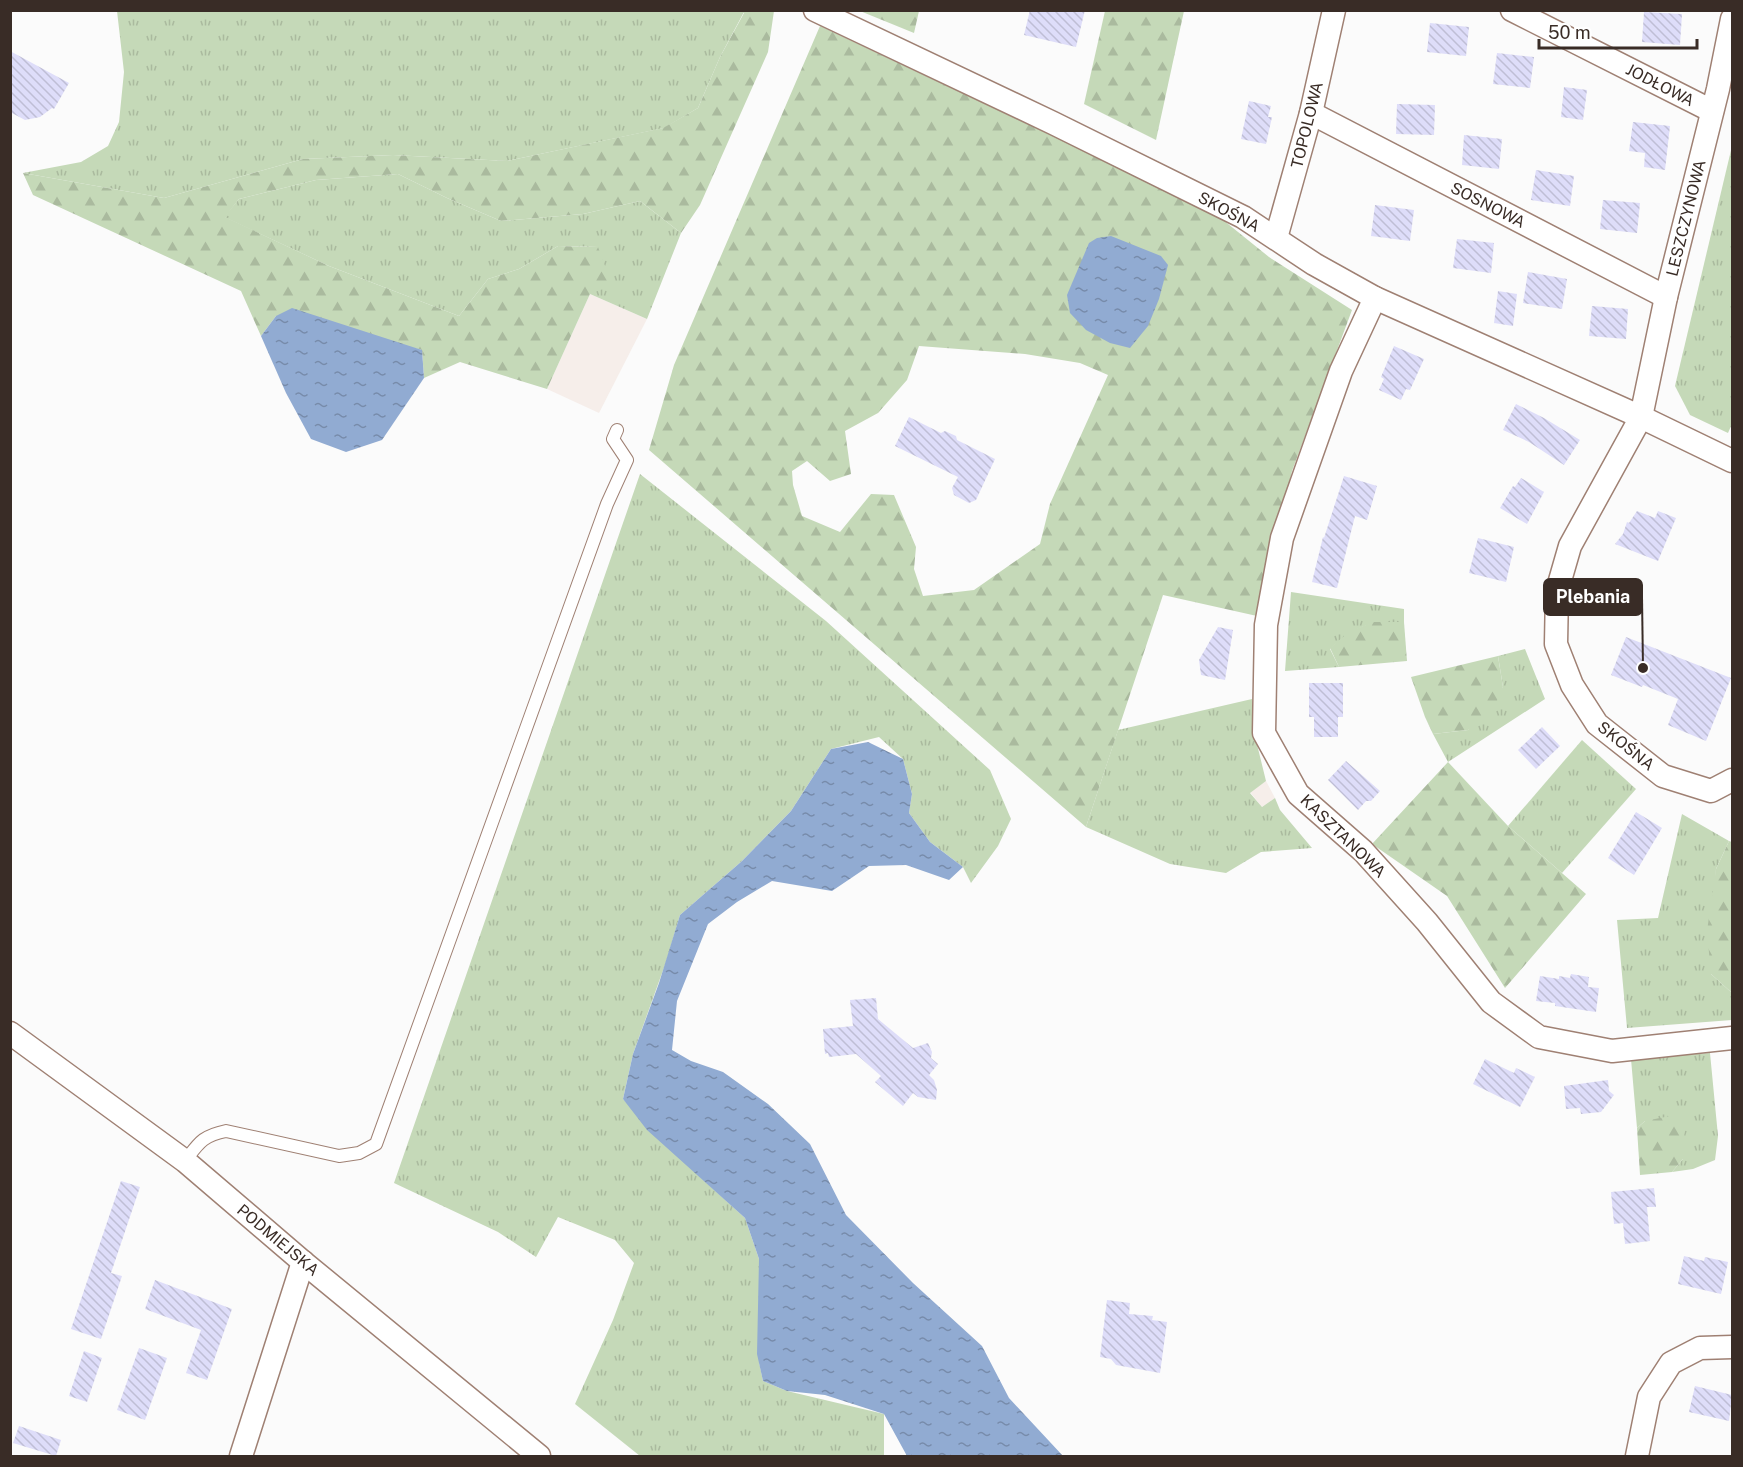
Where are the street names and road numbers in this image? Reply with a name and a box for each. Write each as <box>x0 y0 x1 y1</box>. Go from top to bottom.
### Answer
street label: JODŁOWA <box>1623 60 1697 110</box>
street label: TOPOLOWA <box>1287 80 1327 170</box>
street label: LESZCZYNOWA <box>1662 158 1710 278</box>
street label: SOSNOWA <box>1447 178 1529 232</box>
street label: SKOŚNA <box>1195 187 1264 236</box>
street label: SKOŚNA <box>1594 717 1659 775</box>
street label: KASZTANOWA <box>1296 791 1390 881</box>
street label: PODMIEJSKA <box>233 1200 323 1280</box>

